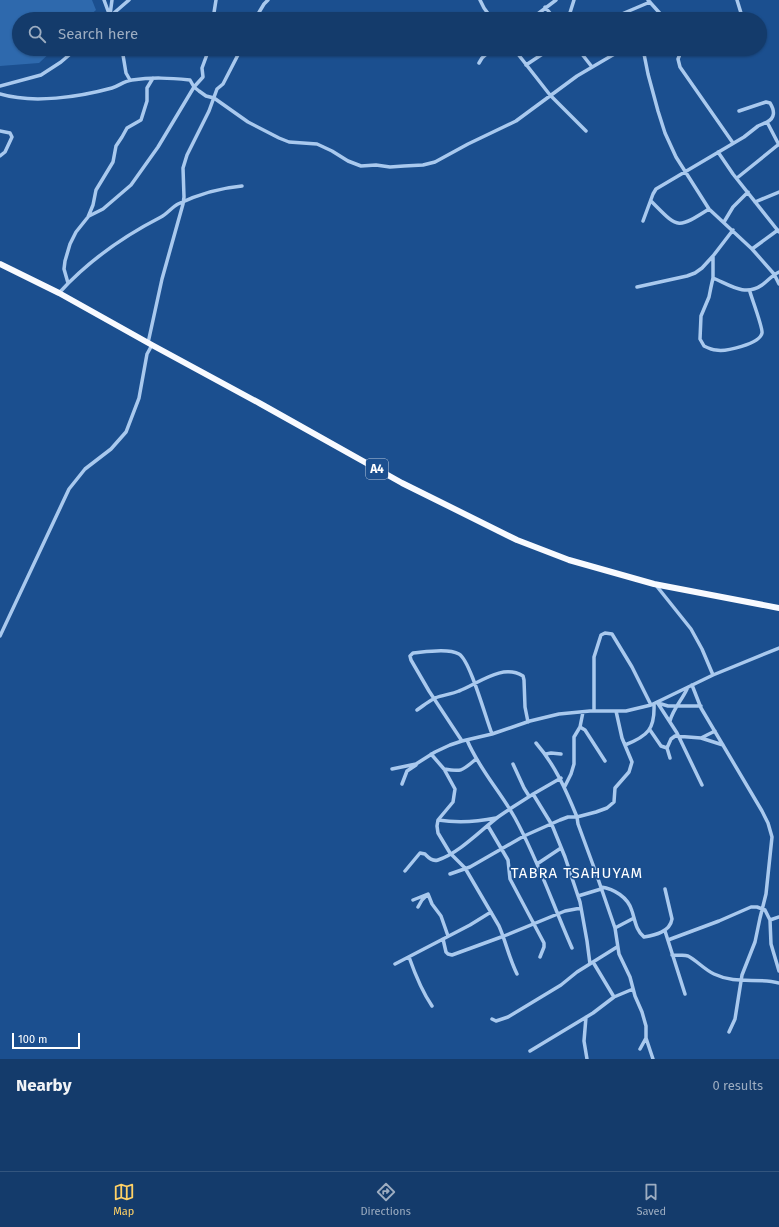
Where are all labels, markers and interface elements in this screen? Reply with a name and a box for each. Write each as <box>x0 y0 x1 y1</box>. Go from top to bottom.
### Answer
search box <box>12 12 767 56</box>
icon: search <box>26 23 48 45</box>
text: Search here <box>58 25 138 43</box>
road number: A4 <box>366 459 388 479</box>
district label: TABRA TSAHUYAM <box>511 864 643 882</box>
scale bar <box>12 1031 80 1050</box>
text: 100 m <box>18 1033 47 1046</box>
text: Nearby <box>16 1075 71 1096</box>
text: 0 results <box>712 1078 763 1093</box>
tab: Map <box>113 1181 135 1218</box>
tab: Directions <box>360 1181 411 1218</box>
tab: Saved <box>636 1181 666 1218</box>

